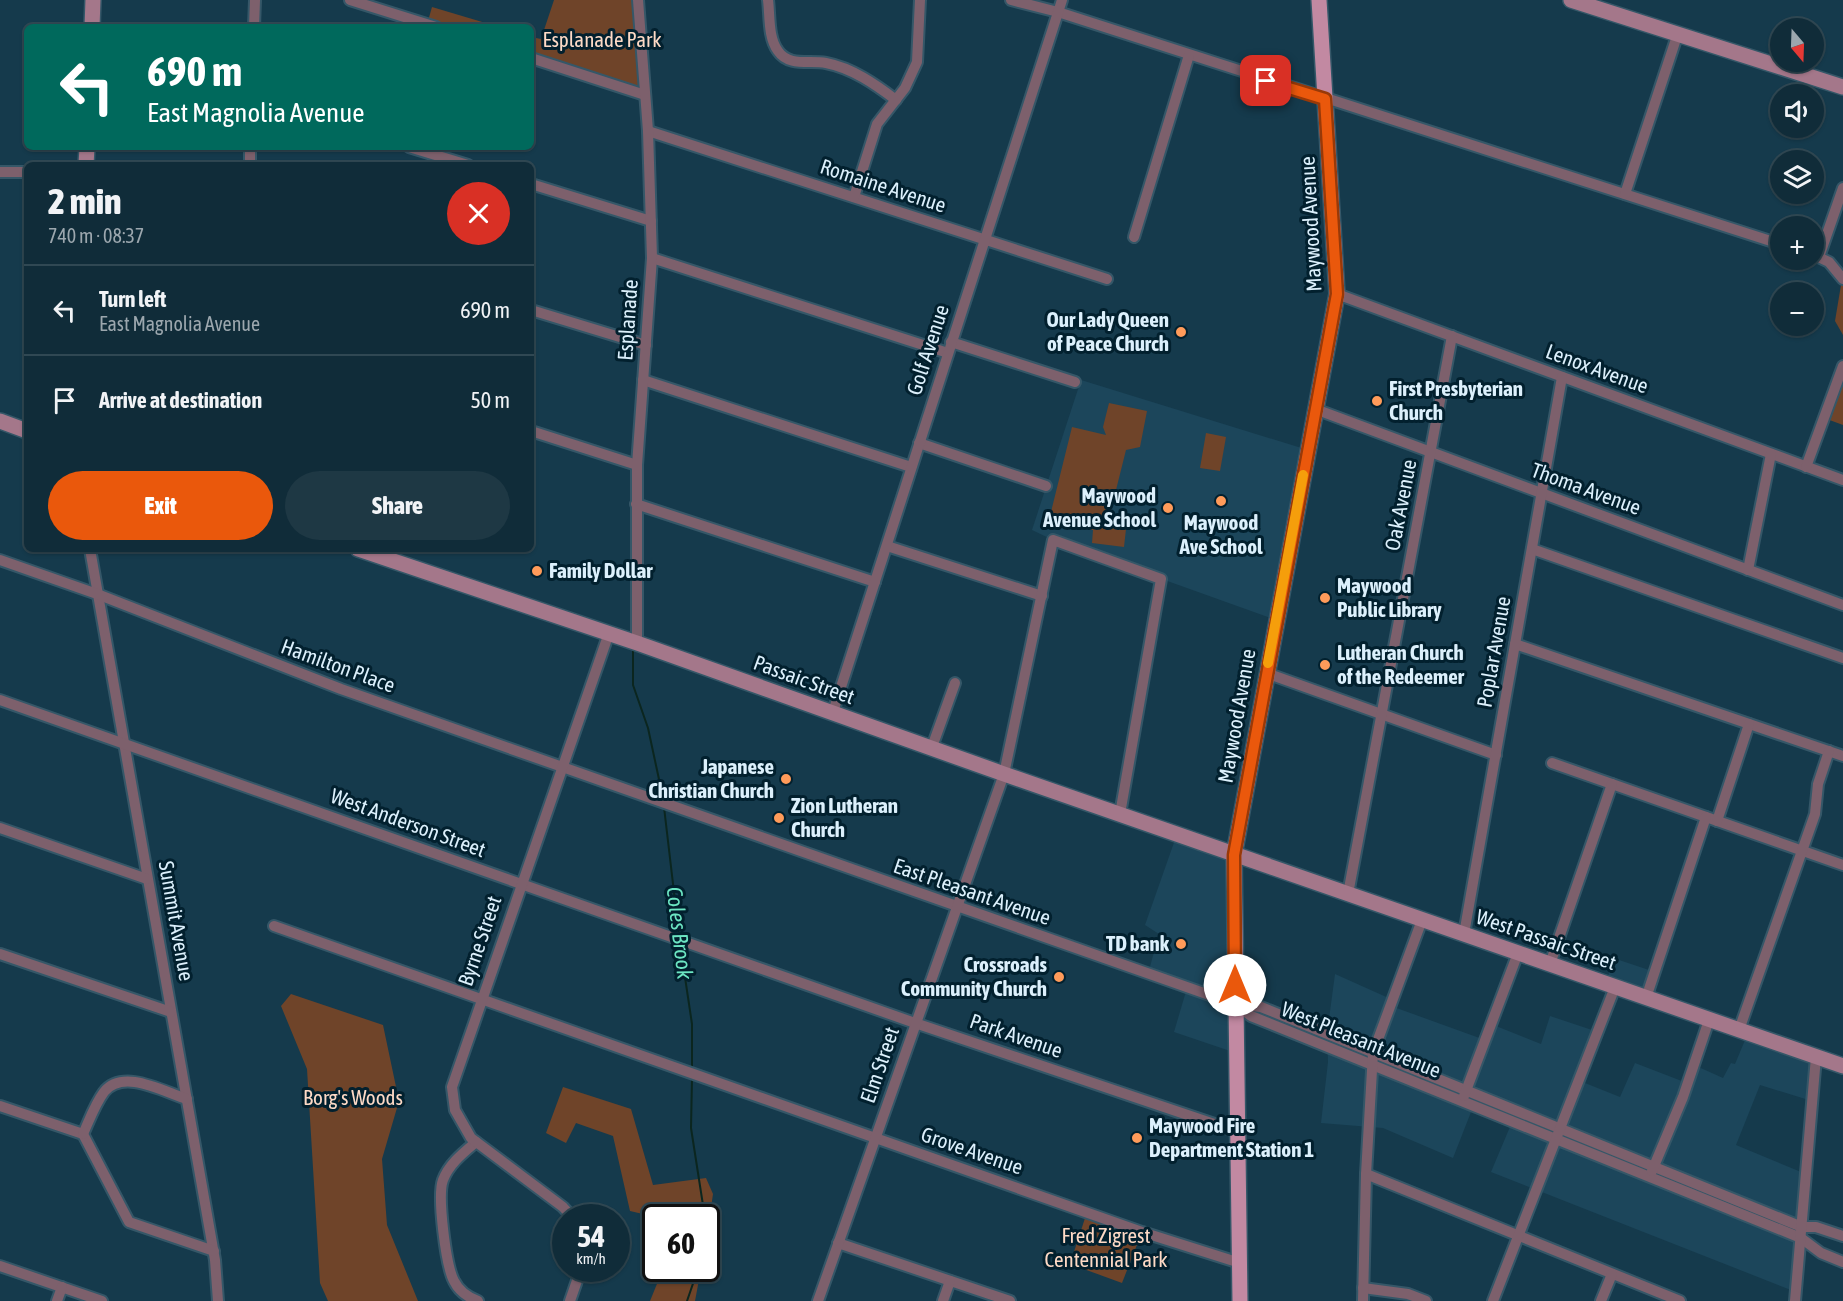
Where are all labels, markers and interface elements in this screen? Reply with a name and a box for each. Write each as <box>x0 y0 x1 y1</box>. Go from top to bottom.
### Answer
north arrow <box>1770 18 1824 72</box>
map controls <box>1770 18 1824 336</box>
park label: Esplanade Park <box>542 27 662 51</box>
text: 690 m <box>147 47 242 95</box>
icon: left <box>48 48 126 126</box>
pin <box>1240 55 1291 106</box>
icon: arrive <box>1249 64 1282 97</box>
button: sound <box>1770 84 1824 138</box>
text: East Magnolia Avenue <box>147 97 364 128</box>
button: layers <box>1770 150 1824 204</box>
street label: Romaine Avenue <box>817 153 949 217</box>
street label: Maywood Avenue <box>1294 156 1326 292</box>
text: 2 min <box>48 180 122 222</box>
button: close <box>447 182 510 245</box>
button: + <box>1770 216 1824 270</box>
text: 740 m · 08:37 <box>48 224 144 247</box>
street label: Esplanade <box>612 279 642 361</box>
button: − <box>1770 282 1824 336</box>
text: Turn left <box>99 286 166 312</box>
icon: left <box>48 294 81 327</box>
text: 690 m <box>460 297 510 323</box>
street label: Golf Avenue <box>901 302 953 398</box>
place label: Our Lady Queen of Peace Church <box>1047 307 1169 355</box>
text: East Magnolia Avenue <box>99 312 260 335</box>
marker: Our Lady Queen of Peace Church <box>1174 325 1188 339</box>
street label: Lenox Avenue <box>1543 338 1652 398</box>
place label: First Presbyterian Church <box>1389 376 1523 424</box>
icon: arrive <box>48 384 81 417</box>
text: Arrive at destination <box>99 387 262 413</box>
text: 50 m <box>470 387 510 413</box>
marker: First Presbyterian Church <box>1370 394 1384 408</box>
street label: Oak Avenue <box>1379 457 1421 552</box>
street label: Thoma Avenue <box>1528 457 1644 519</box>
button: Exit <box>48 471 273 540</box>
button: Share <box>285 471 510 540</box>
place label: Maywood Avenue School <box>1042 483 1156 531</box>
marker: Maywood Ave School <box>1214 494 1228 508</box>
marker: Maywood Avenue School <box>1161 501 1175 515</box>
place label: Maywood Ave School <box>1178 510 1263 558</box>
place label: Family Dollar <box>549 558 653 582</box>
marker: Family Dollar <box>530 564 544 578</box>
place label: Maywood Public Library <box>1337 573 1442 621</box>
marker: Maywood Public Library <box>1318 591 1332 605</box>
street label: Poplar Avenue <box>1471 594 1515 709</box>
street label: Hamilton Place <box>278 633 398 697</box>
place label: Lutheran Church of the Redeemer <box>1337 640 1465 688</box>
street label: Maywood Avenue <box>1212 647 1260 785</box>
street label: Passaic Street <box>751 650 858 708</box>
marker: Lutheran Church of the Redeemer <box>1318 658 1332 672</box>
place label: Japanese Christian Church <box>648 754 774 802</box>
marker: Japanese Christian Church <box>779 772 793 786</box>
street label: West Anderson Street <box>328 783 489 861</box>
place label: Zion Lutheran Church <box>791 793 898 841</box>
marker: Zion Lutheran Church <box>772 811 786 825</box>
street label: East Pleasant Avenue <box>891 853 1054 929</box>
street label: Summit Avenue <box>155 859 199 983</box>
water label: Coles Brook <box>661 885 699 981</box>
street label: Byrne Street <box>452 893 506 989</box>
street label: West Passaic Street <box>1473 904 1619 974</box>
place label: TD bank <box>1106 931 1170 955</box>
marker: TD bank <box>1174 937 1188 951</box>
place label: Crossroads Community Church <box>901 952 1048 1000</box>
position arrow <box>1203 953 1267 1017</box>
marker: Crossroads Community Church <box>1052 970 1066 984</box>
street label: West Pleasant Avenue <box>1278 996 1445 1082</box>
street label: Park Avenue <box>967 1008 1066 1062</box>
street label: Elm Street <box>855 1024 903 1106</box>
park label: Borg's Woods <box>303 1085 403 1109</box>
place label: Maywood Fire Department Station 1 <box>1149 1113 1314 1161</box>
street label: Grove Avenue <box>918 1121 1026 1179</box>
marker: Maywood Fire Department Station 1 <box>1130 1131 1144 1145</box>
speed limit sign: 60 <box>642 1204 720 1282</box>
text: 54 <box>577 1219 605 1253</box>
park label: Fred Zigrest Centennial Park <box>1044 1223 1168 1271</box>
text: km/h <box>576 1250 606 1267</box>

